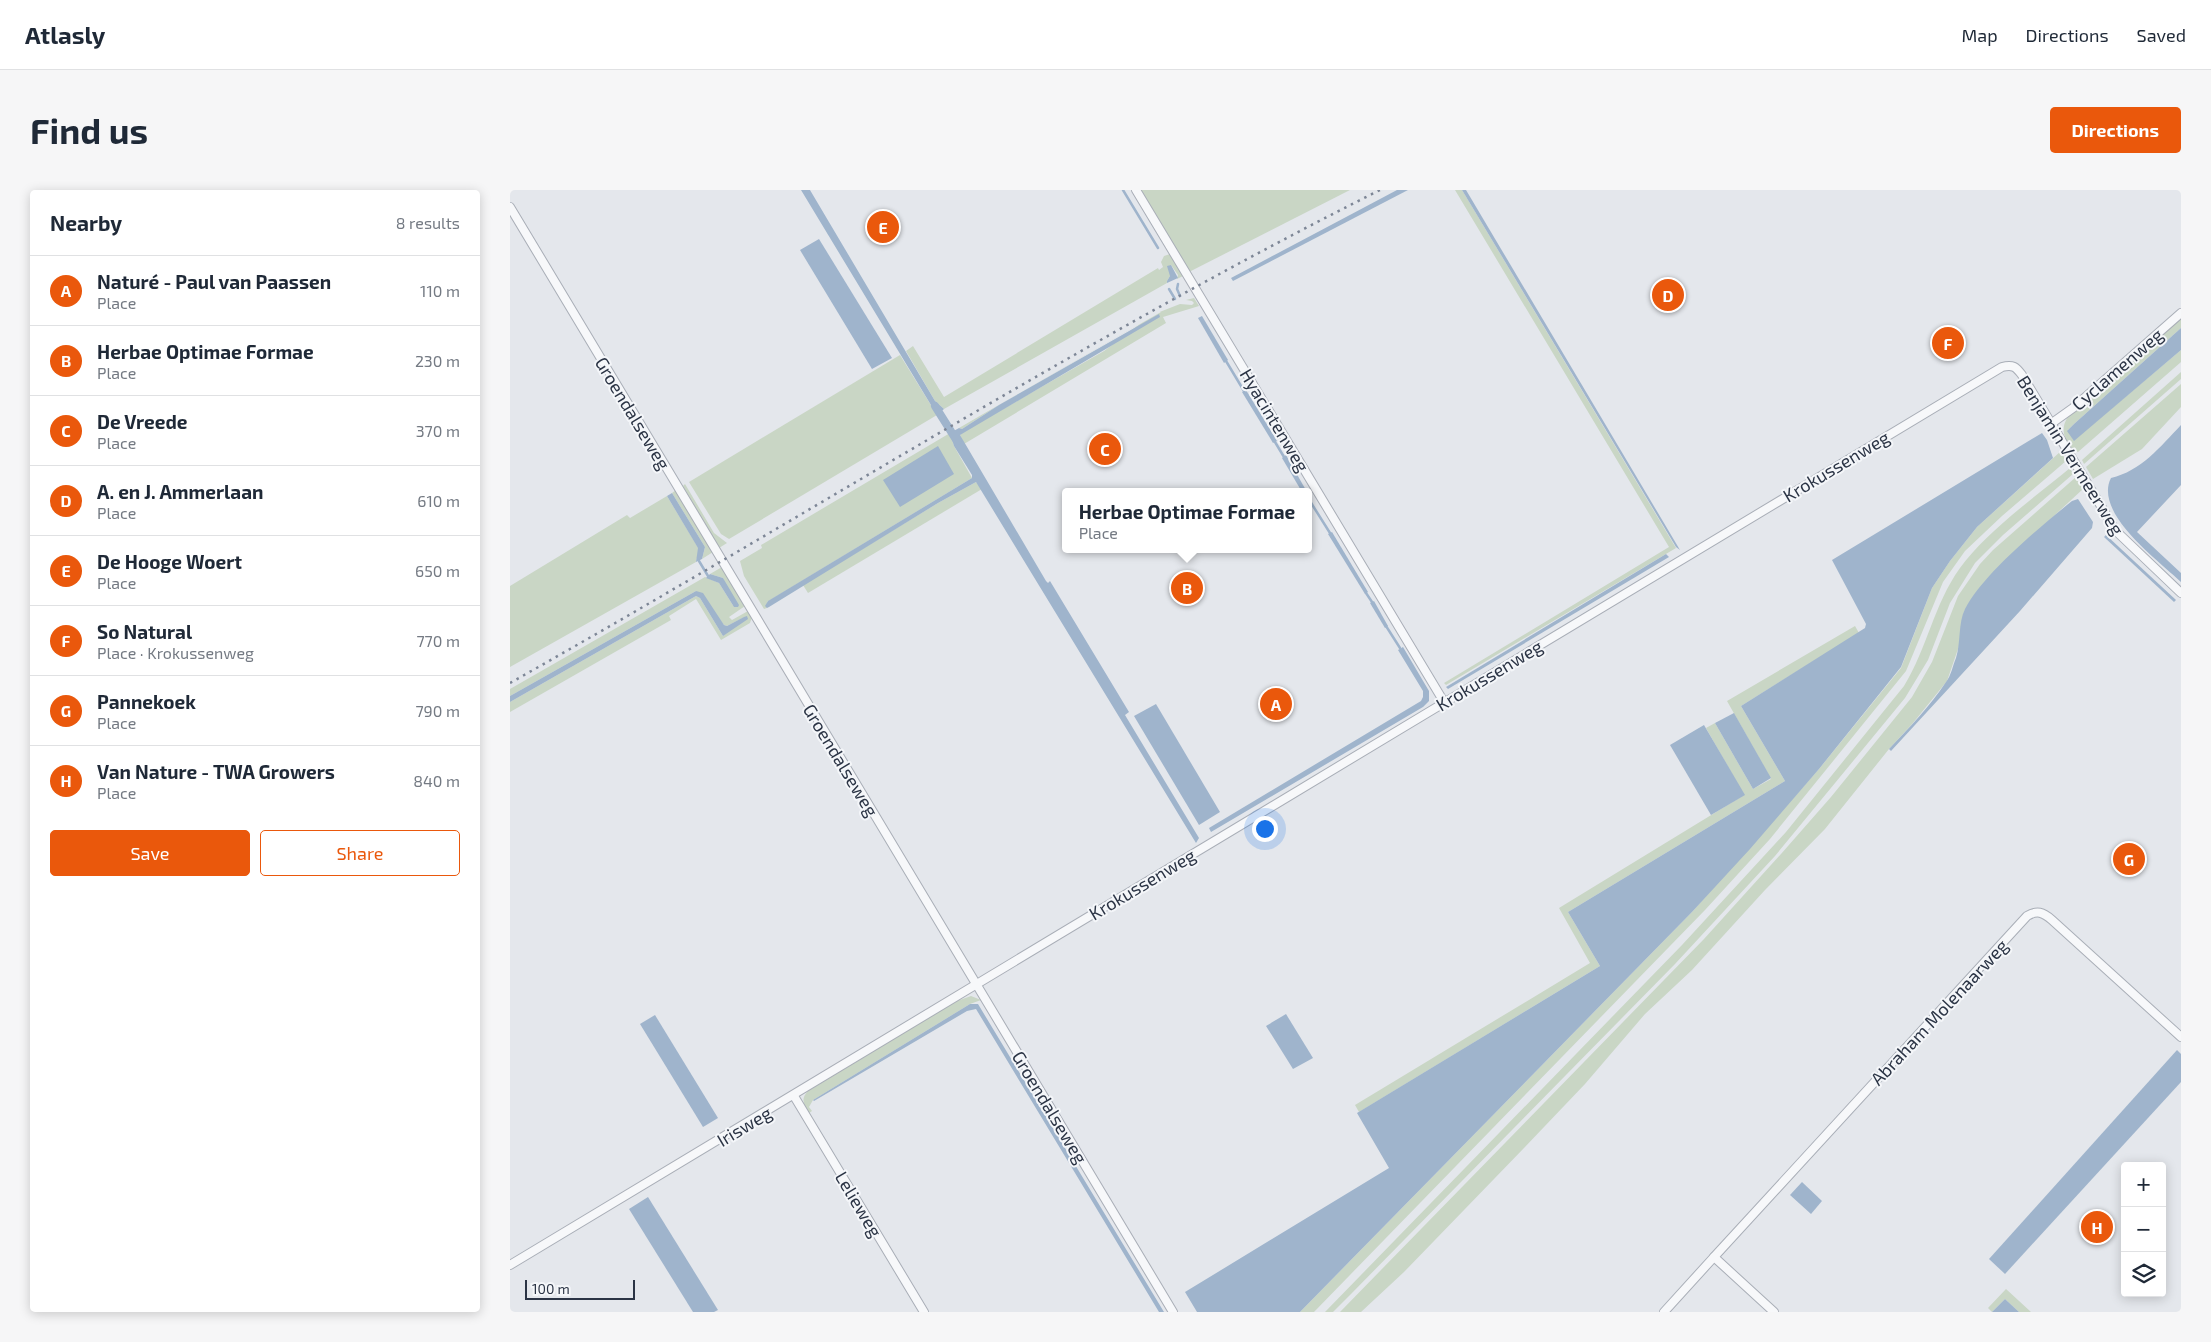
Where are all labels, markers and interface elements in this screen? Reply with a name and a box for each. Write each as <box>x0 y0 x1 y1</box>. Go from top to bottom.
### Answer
text: Atlasly <box>25 20 105 49</box>
text: Map <box>1961 24 1998 46</box>
text: Directions <box>2026 24 2109 46</box>
text: Saved <box>2137 24 2186 46</box>
button: Directions <box>2050 107 2181 153</box>
text: Find us <box>30 109 148 151</box>
pin: E <box>867 208 899 246</box>
text: Nearby <box>50 210 122 235</box>
text: 8 results <box>396 213 460 232</box>
text: Naturé - Paul van Paassen <box>97 270 331 293</box>
pin: D <box>1652 276 1684 314</box>
text: A <box>61 281 71 300</box>
text: 110 m <box>420 281 460 300</box>
text: Place <box>97 293 136 312</box>
street label: Cyclamenweg <box>2067 323 2167 415</box>
pin: F <box>1932 324 1964 362</box>
text: Herbae Optimae Formae <box>97 340 314 363</box>
text: B <box>61 351 71 370</box>
text: 230 m <box>415 351 460 370</box>
street label: Groendalseweg <box>591 353 675 473</box>
text: Place <box>97 363 136 382</box>
street label: Hyacintenweg <box>1236 364 1314 476</box>
street label: Benjamin Vermeerweg <box>2013 371 2129 539</box>
text: De Vreede <box>97 410 188 433</box>
text: C <box>61 421 71 440</box>
text: 370 m <box>416 421 460 440</box>
street label: Krokussenweg <box>1779 426 1893 506</box>
pin: C <box>1089 430 1121 468</box>
text: Place <box>97 433 136 452</box>
text: A. en J. Ammerlaan <box>97 480 263 503</box>
popup <box>1062 488 1312 553</box>
text: D <box>61 491 71 510</box>
text: 610 m <box>417 491 460 510</box>
text: Herbae Optimae Formae <box>1079 500 1295 523</box>
text: Place <box>97 503 136 522</box>
text: Place <box>1079 523 1118 542</box>
text: De Hooge Woert <box>97 550 242 573</box>
text: E <box>61 561 71 580</box>
text: 650 m <box>415 561 460 580</box>
pin: B <box>1171 569 1203 607</box>
text: Place <box>97 573 136 592</box>
text: So Natural <box>97 620 192 643</box>
text: F <box>62 631 70 650</box>
text: 770 m <box>416 631 460 650</box>
street label: Krokussenweg <box>1432 635 1546 715</box>
text: Place · Krokussenweg <box>97 643 254 662</box>
pin: A <box>1260 685 1292 723</box>
text: Pannekoek <box>97 690 196 713</box>
street label: Groendalseweg <box>799 700 883 820</box>
text: G <box>61 701 71 720</box>
text: 790 m <box>415 701 460 720</box>
text: Place <box>97 713 136 732</box>
text: Van Nature - TWA Growers <box>97 760 335 783</box>
text: H <box>60 771 72 790</box>
text: 840 m <box>413 771 460 790</box>
text: Place <box>97 783 136 802</box>
your location <box>1252 816 1278 842</box>
button: Save <box>50 830 250 876</box>
button: Share <box>260 830 460 876</box>
pin: G <box>2113 840 2145 878</box>
street label: Krokussenweg <box>1085 844 1199 924</box>
street label: Abraham Molenaarweg <box>1866 934 2012 1090</box>
street label: Groendalseweg <box>1008 1047 1092 1167</box>
street label: Irisweg <box>713 1101 775 1151</box>
map controls <box>2121 1162 2166 1297</box>
button: + <box>2121 1162 2166 1207</box>
street label: Lelieweg <box>831 1167 887 1241</box>
button: − <box>2121 1207 2166 1252</box>
pin: H <box>2081 1208 2113 1246</box>
button: layers <box>2121 1252 2166 1297</box>
scale bar <box>525 1277 635 1300</box>
text: 100 m <box>532 1280 570 1297</box>

